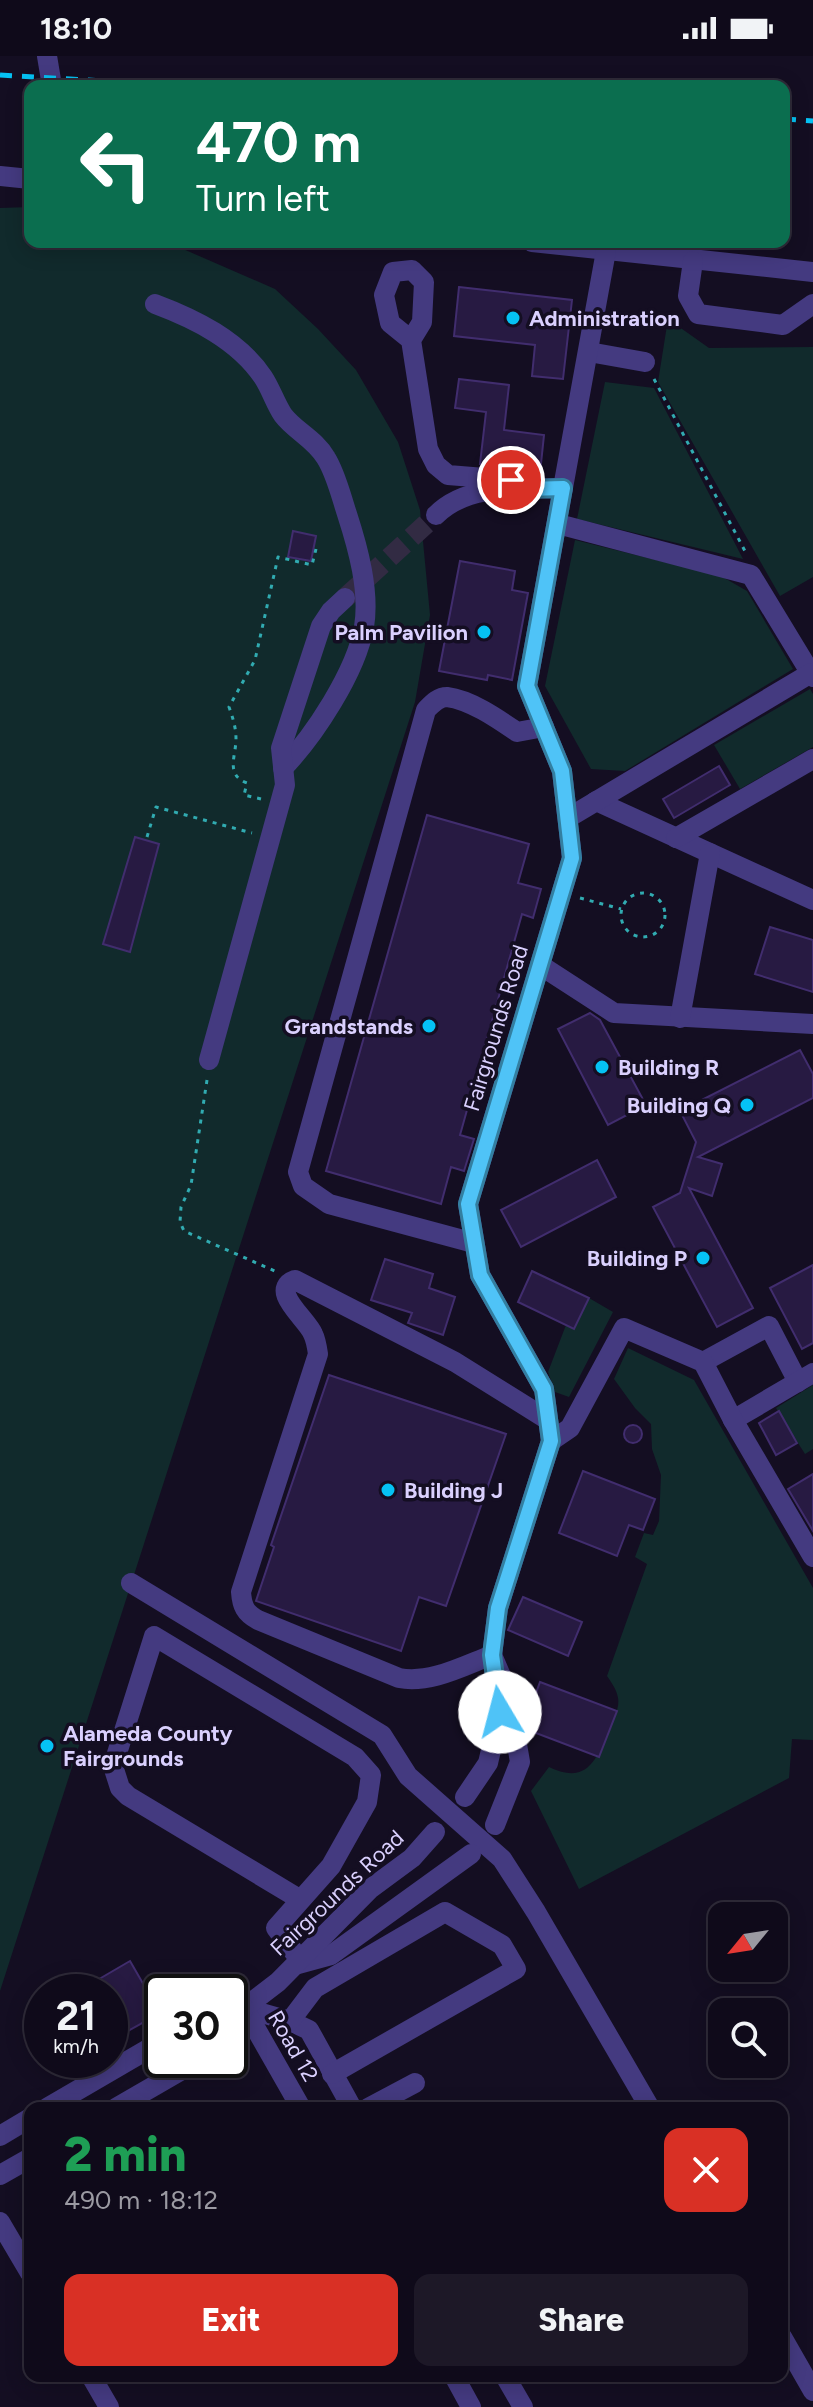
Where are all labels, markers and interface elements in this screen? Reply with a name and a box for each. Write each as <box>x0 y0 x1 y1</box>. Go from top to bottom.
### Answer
text: 18:10 <box>40 10 112 47</box>
text: 470 m <box>196 109 361 176</box>
icon: left <box>64 112 168 216</box>
text: Turn left <box>196 177 330 220</box>
place label: Administration <box>529 305 680 332</box>
marker: Administration <box>504 309 522 327</box>
pin <box>477 446 545 514</box>
icon: arrive <box>489 458 533 502</box>
place label: Palm Pavilion <box>334 619 468 646</box>
marker: Palm Pavilion <box>475 623 493 641</box>
street label: Fairgrounds Road <box>458 942 534 1114</box>
place label: Grandstands <box>285 1013 413 1040</box>
marker: Grandstands <box>420 1017 438 1035</box>
place label: Building R <box>618 1054 719 1081</box>
marker: Building R <box>593 1058 611 1076</box>
place label: Building Q <box>627 1092 731 1119</box>
marker: Building Q <box>738 1096 756 1114</box>
place label: Building P <box>587 1245 687 1272</box>
marker: Building P <box>694 1249 712 1267</box>
place label: Building J <box>404 1477 503 1504</box>
marker: Building J <box>379 1481 397 1499</box>
position arrow <box>458 1670 542 1754</box>
place label: Alameda County Fairgrounds <box>63 1720 233 1772</box>
marker: Alameda County Fairgrounds <box>38 1737 56 1755</box>
street label: Fairgrounds Road <box>265 1824 409 1962</box>
north arrow <box>708 1902 788 1982</box>
map controls <box>708 1902 788 2078</box>
speed limit sign: 30 <box>144 1974 248 2078</box>
text: 21 <box>56 1992 96 2040</box>
button: search <box>708 1998 788 2078</box>
street label: Road 12 <box>262 2006 324 2086</box>
text: km/h <box>53 2034 99 2058</box>
text: 2 min <box>64 2125 187 2183</box>
button: close <box>664 2128 748 2212</box>
text: 490 m · 18:12 <box>64 2184 218 2216</box>
button: Exit <box>64 2274 398 2366</box>
button: Share <box>414 2274 748 2366</box>

